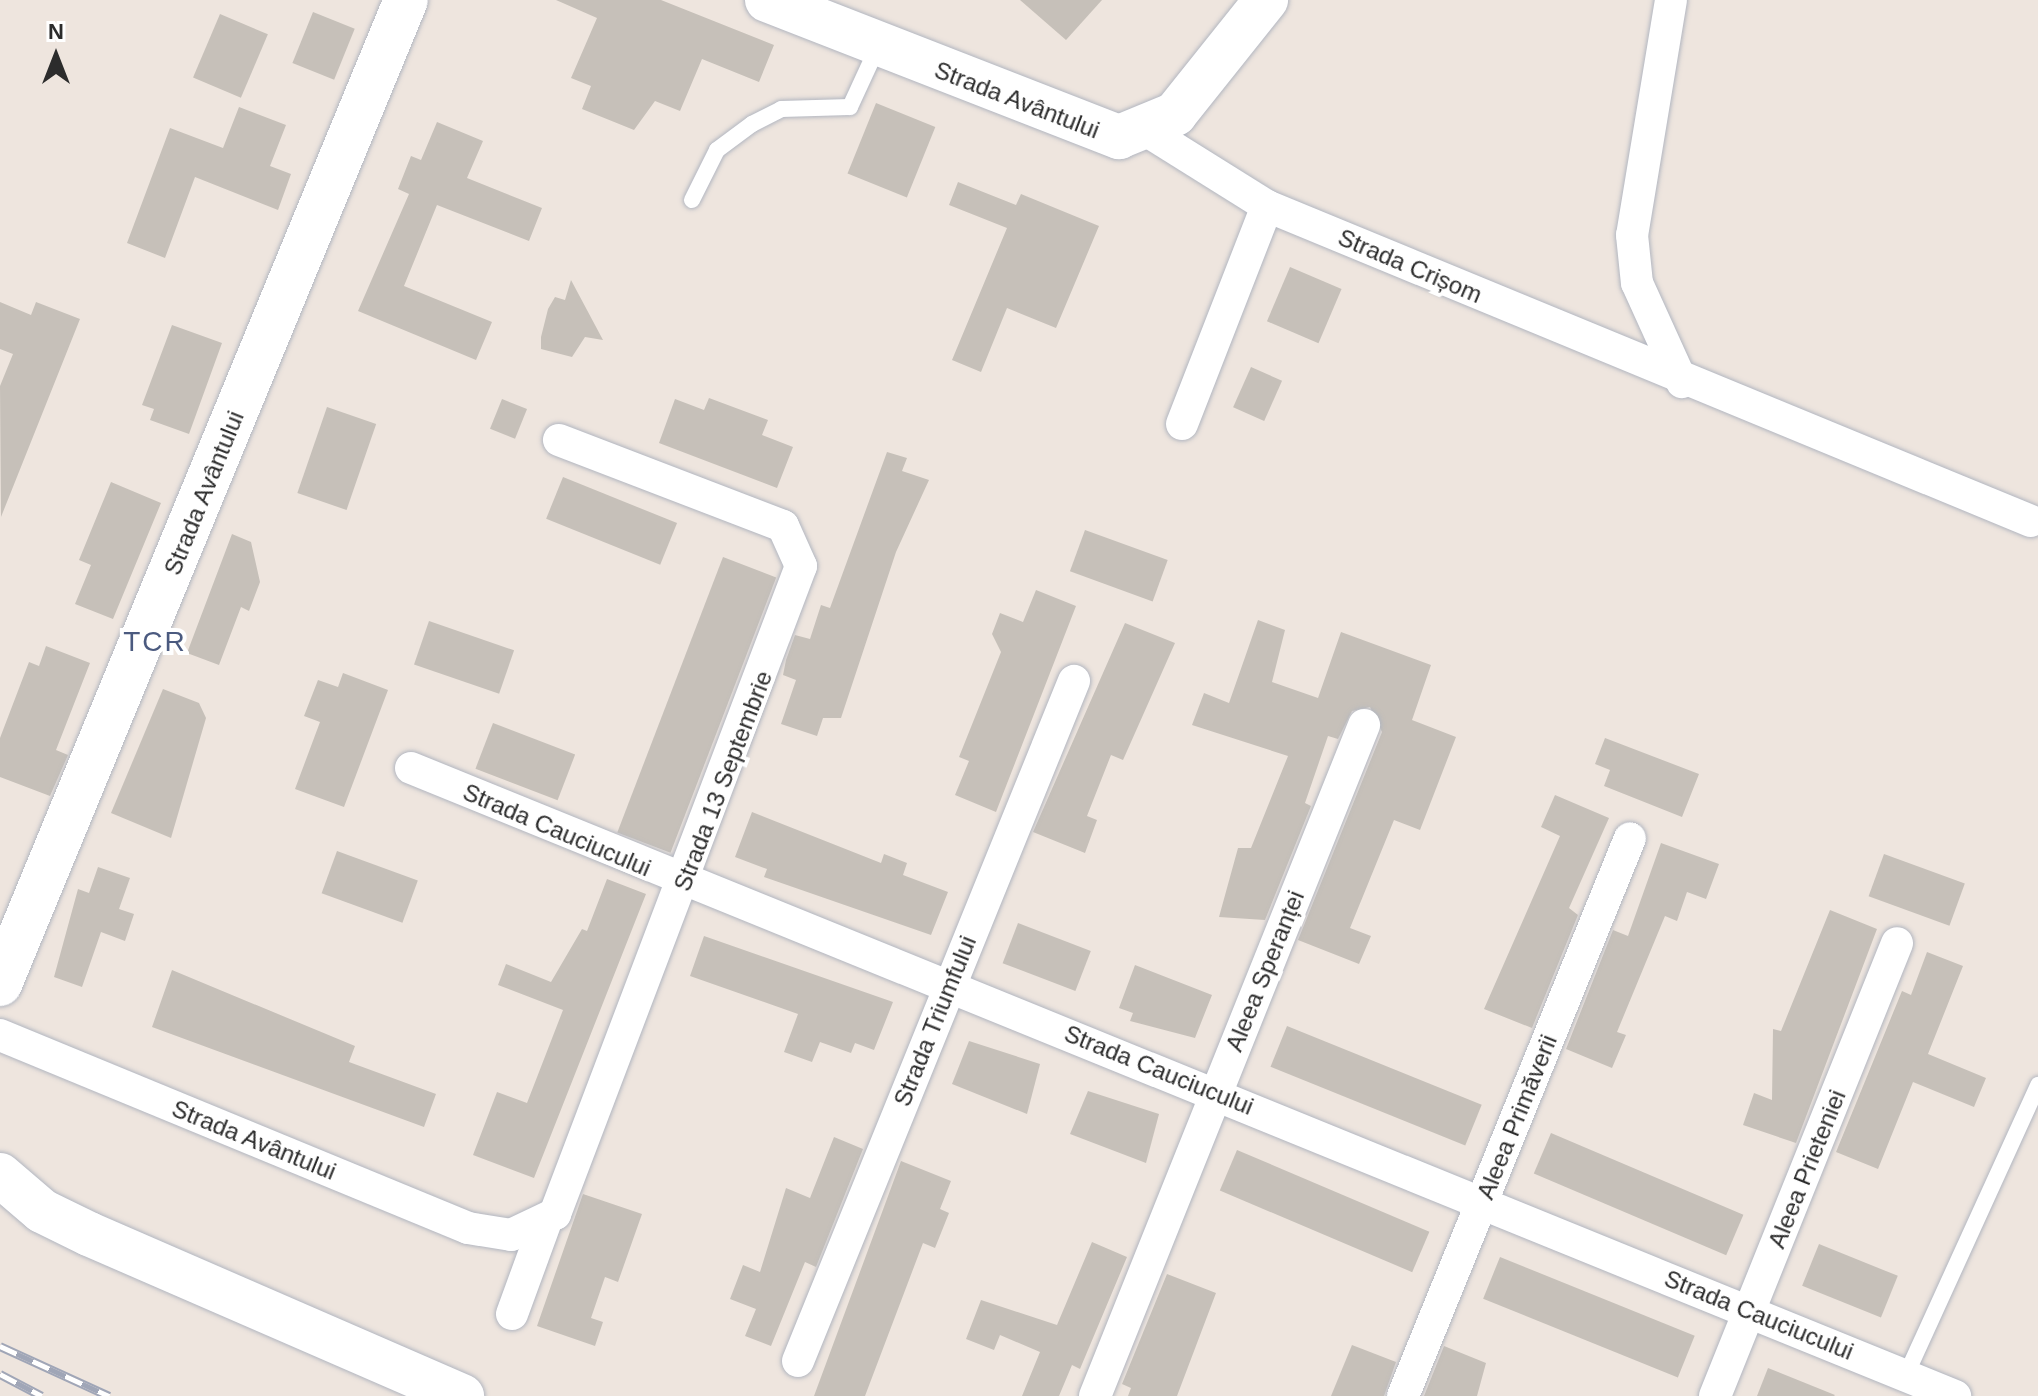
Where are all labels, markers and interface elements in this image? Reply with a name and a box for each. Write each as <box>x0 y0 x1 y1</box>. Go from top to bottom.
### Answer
north arrow <box>16 16 96 96</box>
text: N <box>48 19 64 44</box>
street label: Strada Avântului <box>930 55 1104 145</box>
street label: Strada Crișom <box>1334 223 1486 309</box>
street label: Strada Avântului <box>158 406 250 580</box>
district label: TCR <box>123 625 187 659</box>
street label: Strada 13 Septembrie <box>668 667 778 895</box>
street label: Strada Cauciucului <box>459 777 655 883</box>
street label: Aleea Speranței <box>1220 886 1310 1056</box>
street label: Strada Triumfului <box>888 931 982 1111</box>
street label: Strada Cauciucului <box>1060 1019 1258 1121</box>
street label: Aleea Primăverii <box>1471 1031 1563 1203</box>
street label: Aleea Prieteniei <box>1762 1086 1852 1252</box>
street label: Strada Avântului <box>167 1094 341 1186</box>
street label: Strada Cauciucului <box>1660 1264 1858 1366</box>

